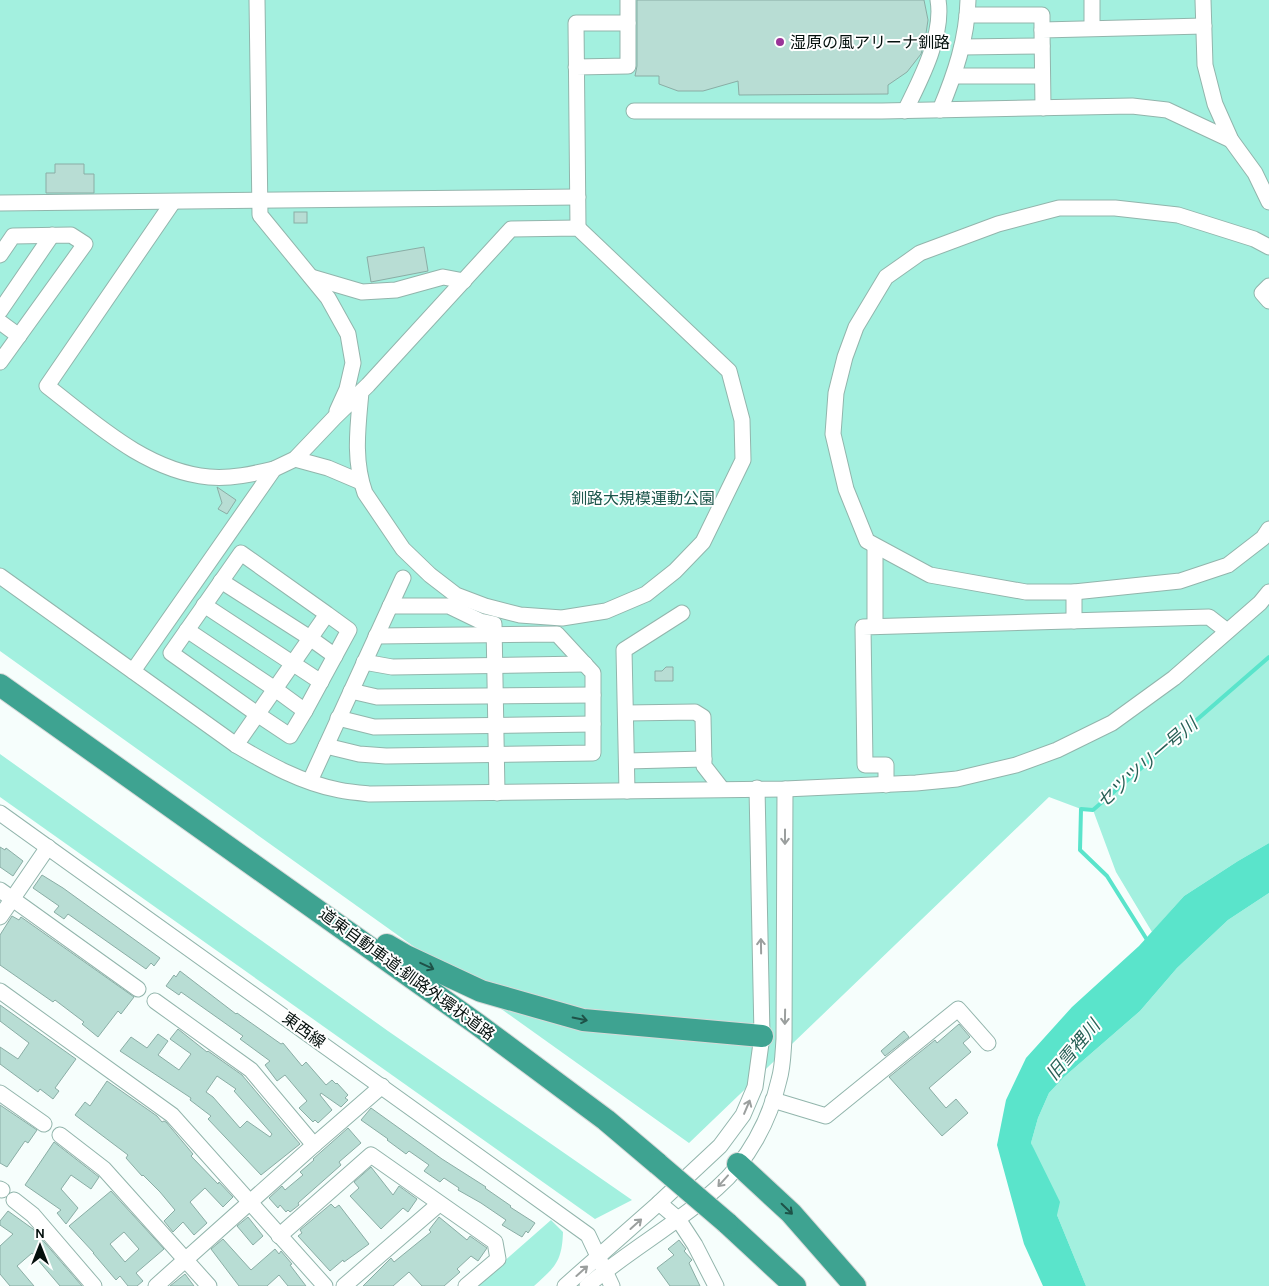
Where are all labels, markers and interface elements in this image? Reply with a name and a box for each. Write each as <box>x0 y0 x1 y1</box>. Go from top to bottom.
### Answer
place label: 湿原の風アリーナ釧路 <box>790 33 950 52</box>
marker: 湿原の風アリーナ釧路 <box>774 36 786 48</box>
park label: 釧路大規模運動公園 <box>571 489 715 508</box>
water label: セツツリ一号川 <box>1092 712 1203 813</box>
one-way arrow <box>780 829 790 845</box>
street label: 道東自動車道;釧路外環状道路 <box>316 904 498 1044</box>
one-way arrow <box>756 939 766 955</box>
one-way arrow <box>419 962 434 971</box>
street label: 東西線 <box>279 1008 329 1052</box>
one-way arrow <box>780 1009 790 1025</box>
one-way arrow <box>572 1014 588 1024</box>
water label: 旧雪裡川 <box>1041 1014 1106 1085</box>
one-way arrow <box>742 1100 752 1115</box>
one-way arrow <box>718 1175 729 1188</box>
one-way arrow <box>780 1203 793 1215</box>
one-way arrow <box>629 1218 642 1230</box>
north arrow <box>15 1221 65 1271</box>
text: N <box>35 1225 45 1242</box>
one-way arrow <box>575 1265 588 1276</box>

